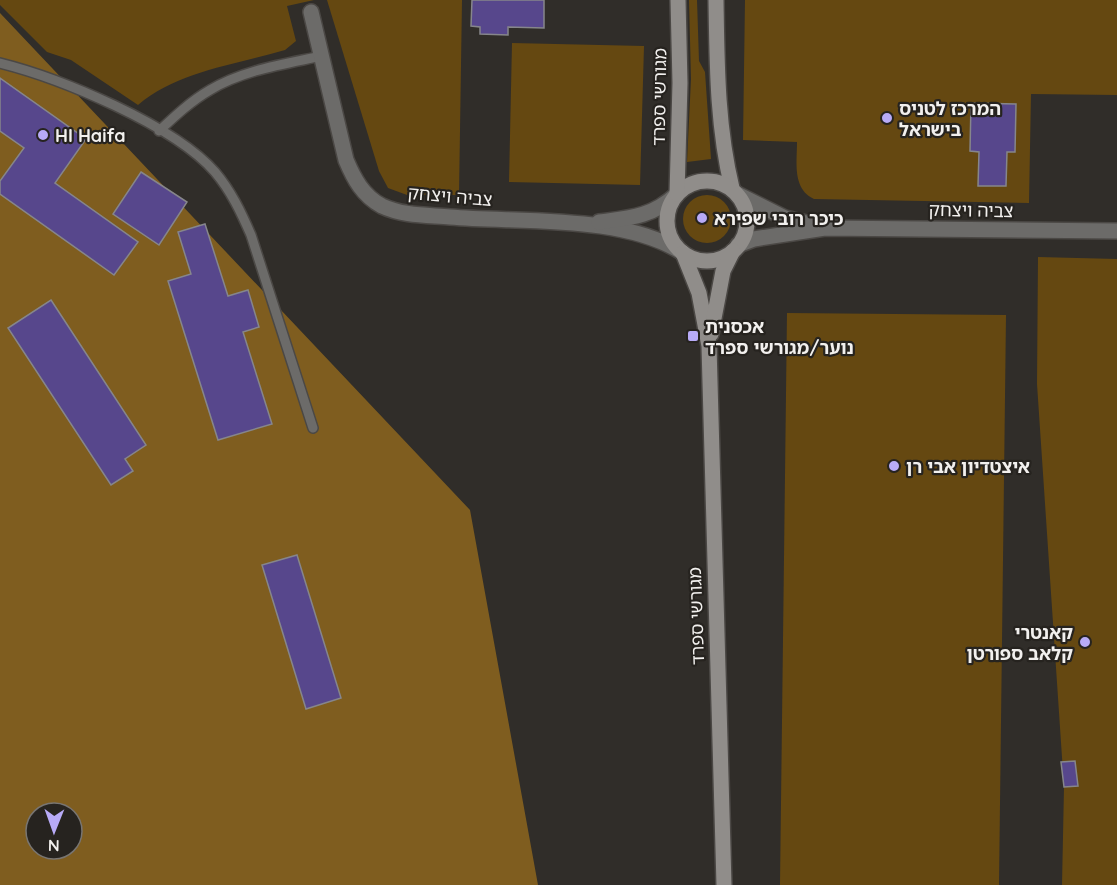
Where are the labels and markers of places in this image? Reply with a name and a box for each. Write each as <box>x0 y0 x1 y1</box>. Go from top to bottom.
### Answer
place label: המרכז לטניס בישראל <box>899 97 1001 141</box>
marker: המרכז לטניס בישראל <box>880 111 894 125</box>
place label: HI Haifa <box>55 124 126 147</box>
marker: HI Haifa <box>36 128 50 142</box>
place label: כיכר רובי שפירא <box>714 207 844 230</box>
marker: כיכר רובי שפירא <box>695 211 709 225</box>
place label: אכסנית נוער/מגורשי ספרד <box>705 315 854 359</box>
marker: אכסנית נוער/מגורשי ספרד <box>686 329 700 343</box>
place label: איצטדיון אבי רן <box>906 455 1030 478</box>
marker: איצטדיון אבי רן <box>887 459 901 473</box>
place label: קאנטרי קלאב ספורטן <box>967 621 1073 665</box>
marker: קאנטרי קלאב ספורטן <box>1078 635 1092 649</box>

